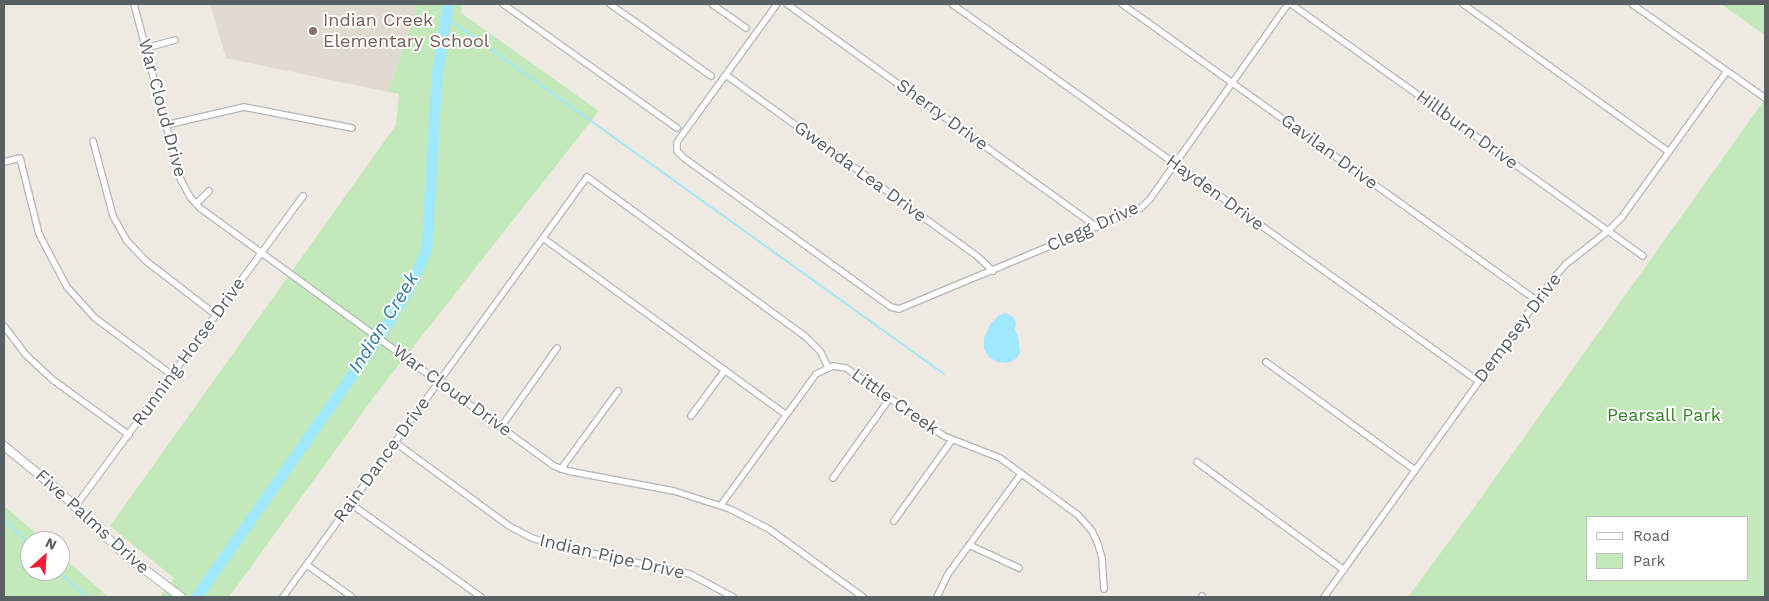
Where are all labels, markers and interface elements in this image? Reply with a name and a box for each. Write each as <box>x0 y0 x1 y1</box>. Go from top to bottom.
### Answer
place label: Indian Creek Elementary School <box>323 10 489 52</box>
marker: Indian Creek Elementary School <box>307 25 319 37</box>
street label: War Cloud Drive <box>133 37 191 179</box>
street label: Sherry Drive <box>892 75 992 155</box>
street label: Hillburn Drive <box>1412 86 1522 174</box>
street label: Gavilan Drive <box>1276 110 1382 194</box>
street label: Gwenda Lea Drive <box>789 117 931 227</box>
street label: Hayden Drive <box>1162 150 1268 236</box>
street label: Clegg Drive <box>1044 197 1142 257</box>
water label: Indian Creek <box>344 268 424 378</box>
street label: Dempsey Drive <box>1470 269 1566 387</box>
street label: Running Horse Drive <box>128 273 250 431</box>
street label: War Cloud Drive <box>388 340 516 442</box>
street label: Little Creek <box>847 364 943 440</box>
street label: Rain Dance Drive <box>329 393 435 527</box>
park label: Pearsall Park <box>1607 405 1721 427</box>
street label: Five Palms Drive <box>31 465 153 579</box>
legend <box>1586 516 1749 581</box>
text: Road <box>1633 527 1670 545</box>
street label: Indian Pipe Drive <box>537 530 687 584</box>
north arrow <box>20 531 70 581</box>
text: N <box>43 534 59 553</box>
text: Park <box>1633 552 1665 570</box>

